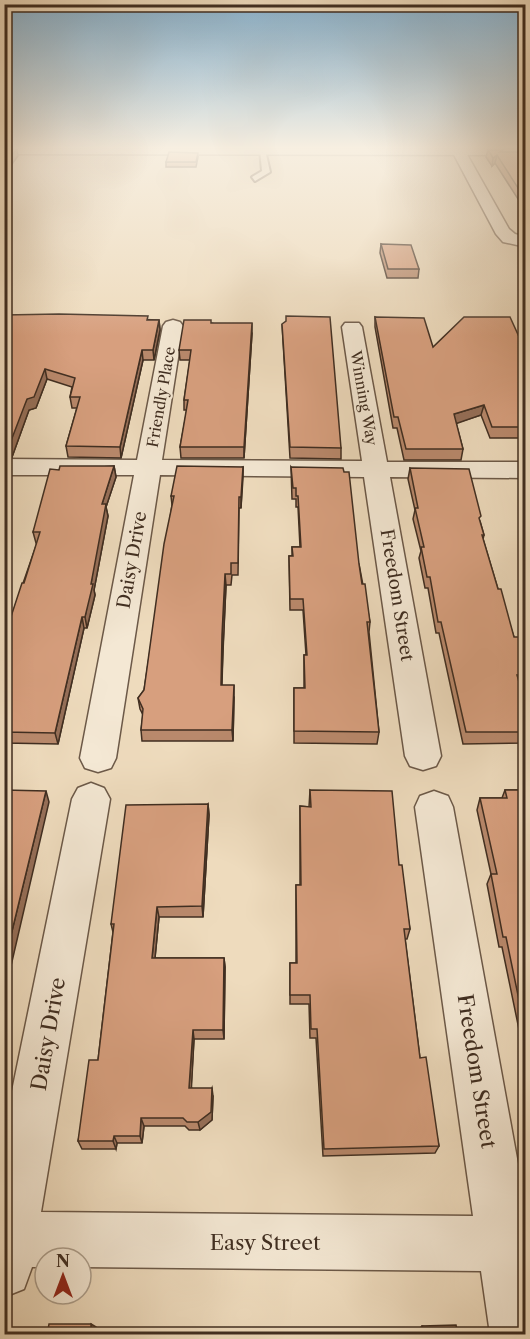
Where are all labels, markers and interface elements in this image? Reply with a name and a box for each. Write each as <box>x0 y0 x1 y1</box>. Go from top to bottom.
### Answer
street label: Friendly Place <box>143 345 179 449</box>
street label: Winning Way <box>346 348 382 448</box>
street label: Daisy Drive <box>113 510 151 610</box>
street label: Freedom Street <box>376 527 418 663</box>
street label: Daisy Drive <box>26 975 70 1093</box>
street label: Freedom Street <box>452 992 502 1151</box>
street label: Easy Street <box>210 1230 321 1255</box>
north arrow <box>33 1246 93 1306</box>
text: N <box>56 1251 70 1271</box>

